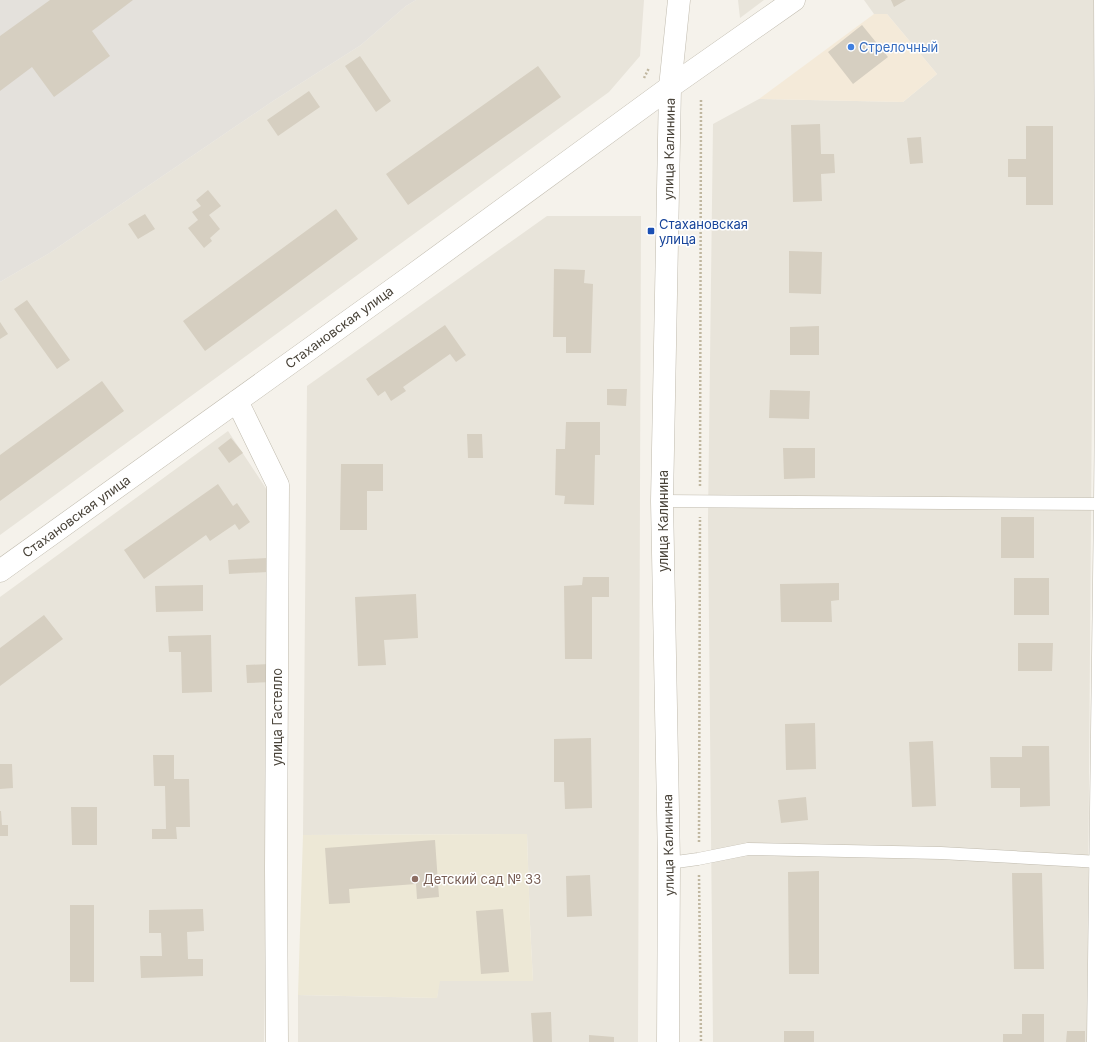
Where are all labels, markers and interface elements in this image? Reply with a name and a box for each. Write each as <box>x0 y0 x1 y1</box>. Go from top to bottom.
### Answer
place label: Стрелочный <box>859 39 938 55</box>
marker: Стрелочный <box>846 42 856 52</box>
street label: улица Калинина <box>660 98 678 200</box>
place label: Стахановская улица <box>659 216 748 247</box>
marker: Стахановская улица <box>646 226 656 236</box>
street label: Стахановская улица <box>282 282 396 372</box>
street label: улица Калинина <box>655 470 671 572</box>
street label: Стахановская улица <box>19 471 133 561</box>
street label: улица Гастелло <box>269 668 285 766</box>
street label: улица Калинина <box>659 794 677 896</box>
place label: Детский сад № 33 <box>423 871 541 887</box>
marker: Детский сад № 33 <box>410 874 420 884</box>

